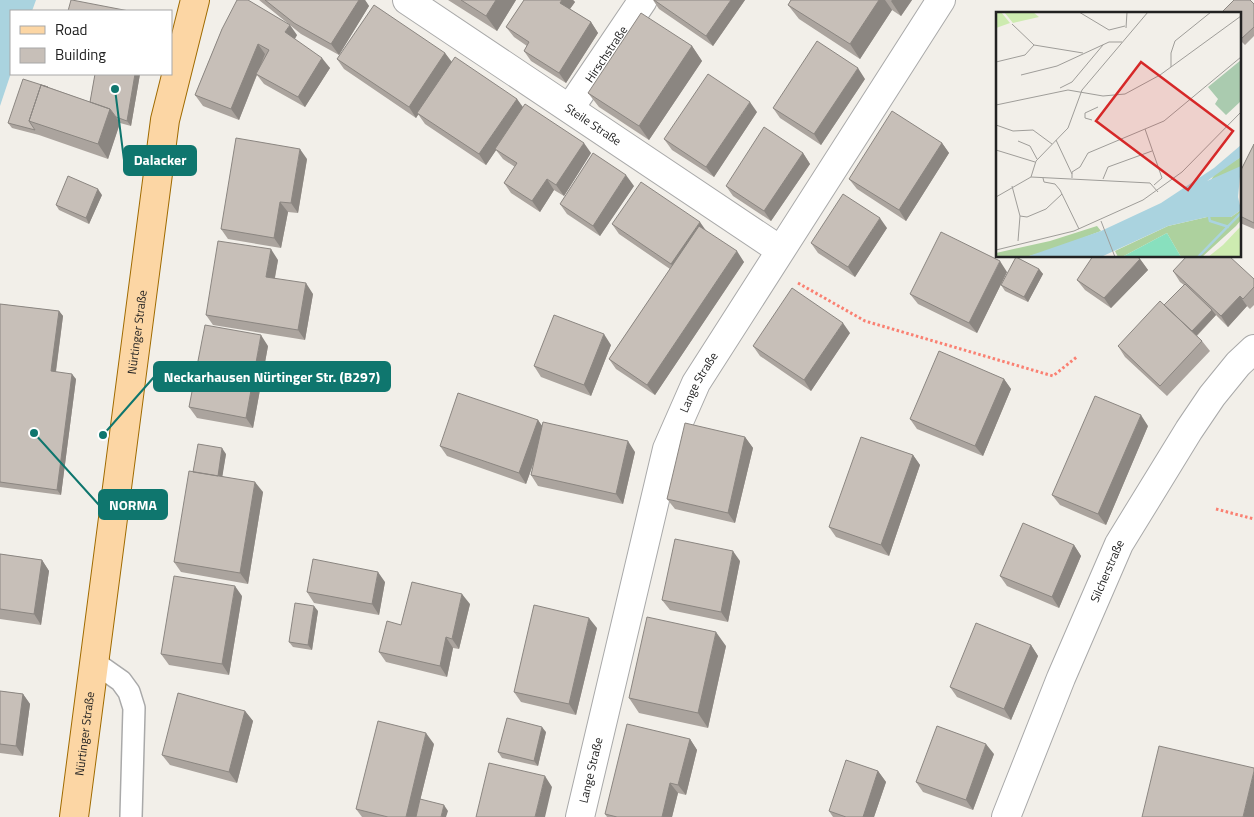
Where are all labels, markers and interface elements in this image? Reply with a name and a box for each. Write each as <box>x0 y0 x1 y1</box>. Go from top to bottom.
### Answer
legend <box>10 10 172 75</box>
inset map <box>996 12 1242 258</box>
text: Road <box>55 18 87 41</box>
street label: Hirschstraße <box>580 22 632 86</box>
text: Building <box>55 43 106 66</box>
street label: Steile Straße <box>561 98 625 150</box>
callout: Dalacker <box>124 146 196 175</box>
text: Dalacker <box>134 149 186 170</box>
street label: Nürtinger Straße <box>122 289 152 375</box>
street label: Lange Straße <box>674 348 723 416</box>
callout: Neckarhausen Nürtinger Str. (B297) <box>154 362 390 391</box>
text: Neckarhausen Nürtinger Str. (B297) <box>164 366 380 387</box>
callout: NORMA <box>99 490 167 519</box>
text: NORMA <box>109 494 158 515</box>
street label: Silcherstraße <box>1085 535 1129 605</box>
street label: Nürtinger Straße <box>69 690 99 777</box>
street label: Lange Straße <box>574 735 607 805</box>

